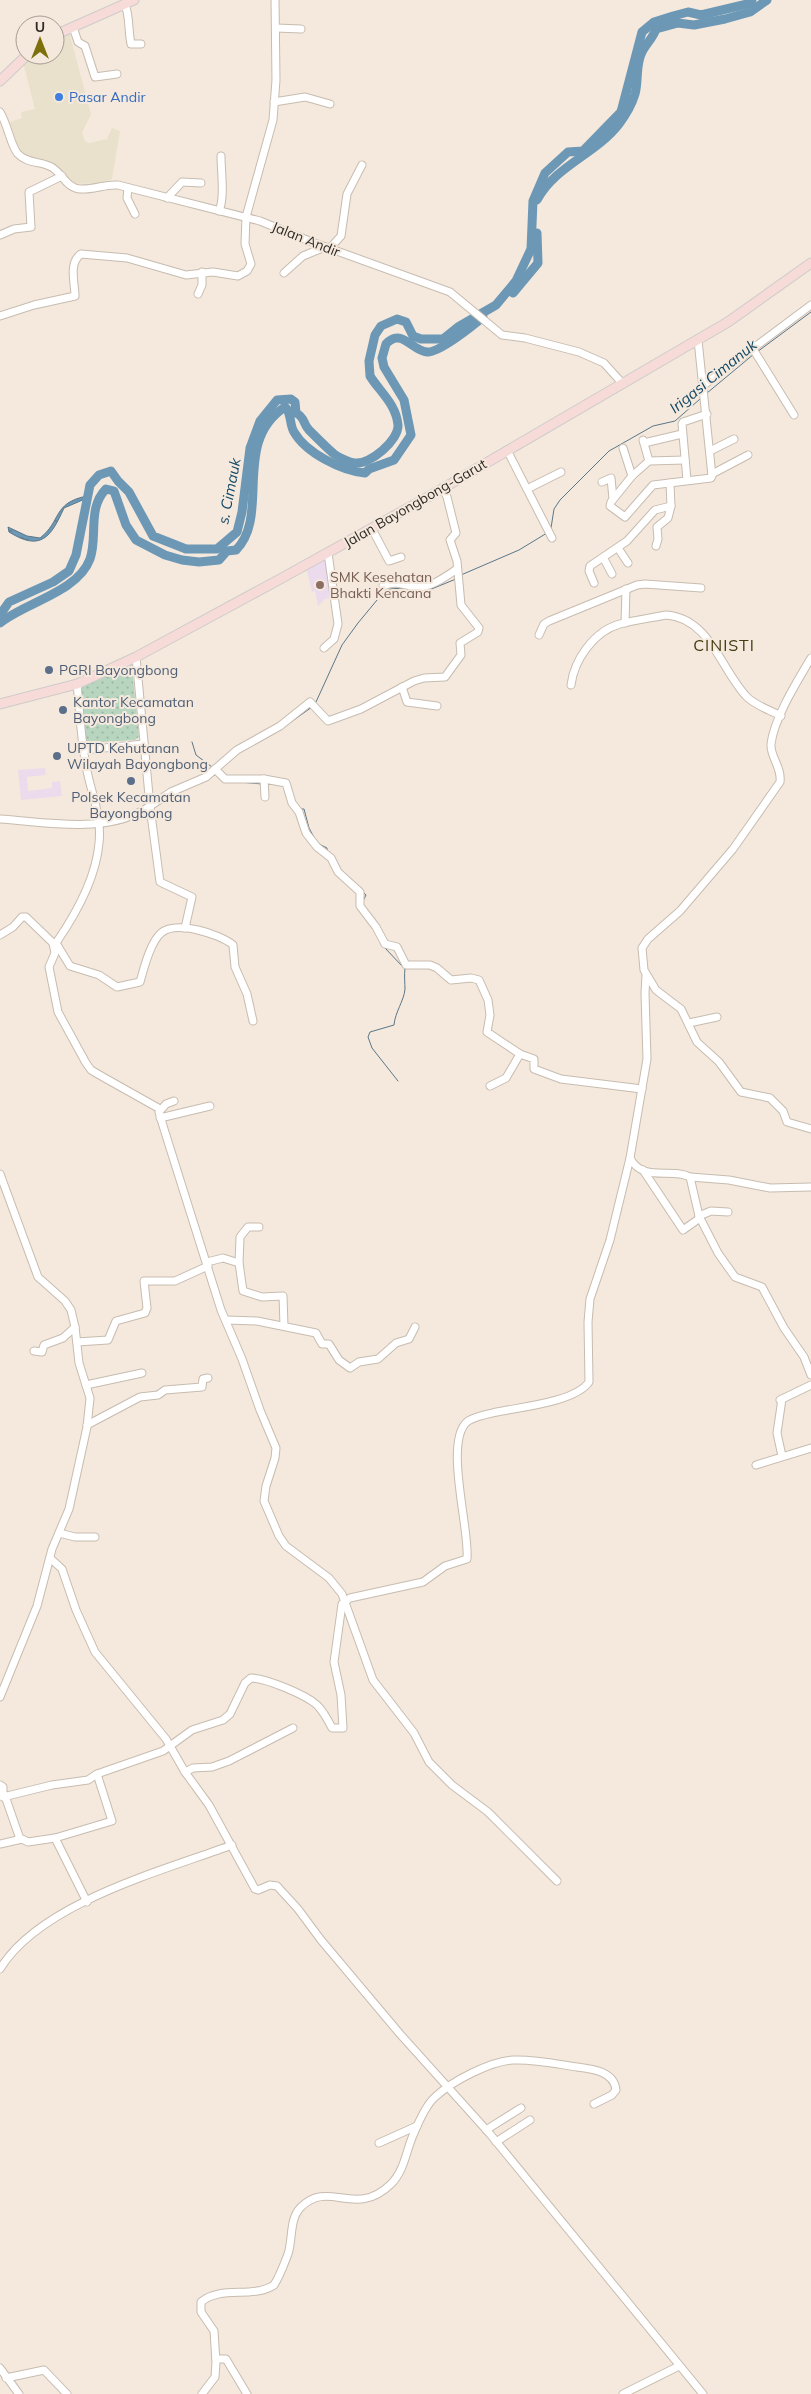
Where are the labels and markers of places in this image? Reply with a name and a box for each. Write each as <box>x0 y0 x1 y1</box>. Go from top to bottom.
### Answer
place label: Pasar Andir <box>69 88 146 106</box>
marker: Pasar Andir <box>53 91 65 103</box>
place label: SMK Kesehatan Bhakti Kencana <box>330 568 432 602</box>
marker: SMK Kesehatan Bhakti Kencana <box>314 579 326 591</box>
place label: PGRI Bayongbong <box>59 661 178 679</box>
marker: PGRI Bayongbong <box>43 664 55 676</box>
place label: Kantor Kecamatan Bayongbong <box>73 693 194 727</box>
marker: Kantor Kecamatan Bayongbong <box>57 704 69 716</box>
place label: UPTD Kehutanan Wilayah Bayongbong <box>67 739 208 773</box>
marker: UPTD Kehutanan Wilayah Bayongbong <box>51 750 63 762</box>
marker: Polsek Kecamatan Bayongbong <box>125 775 137 787</box>
place label: Polsek Kecamatan Bayongbong <box>71 788 191 822</box>

